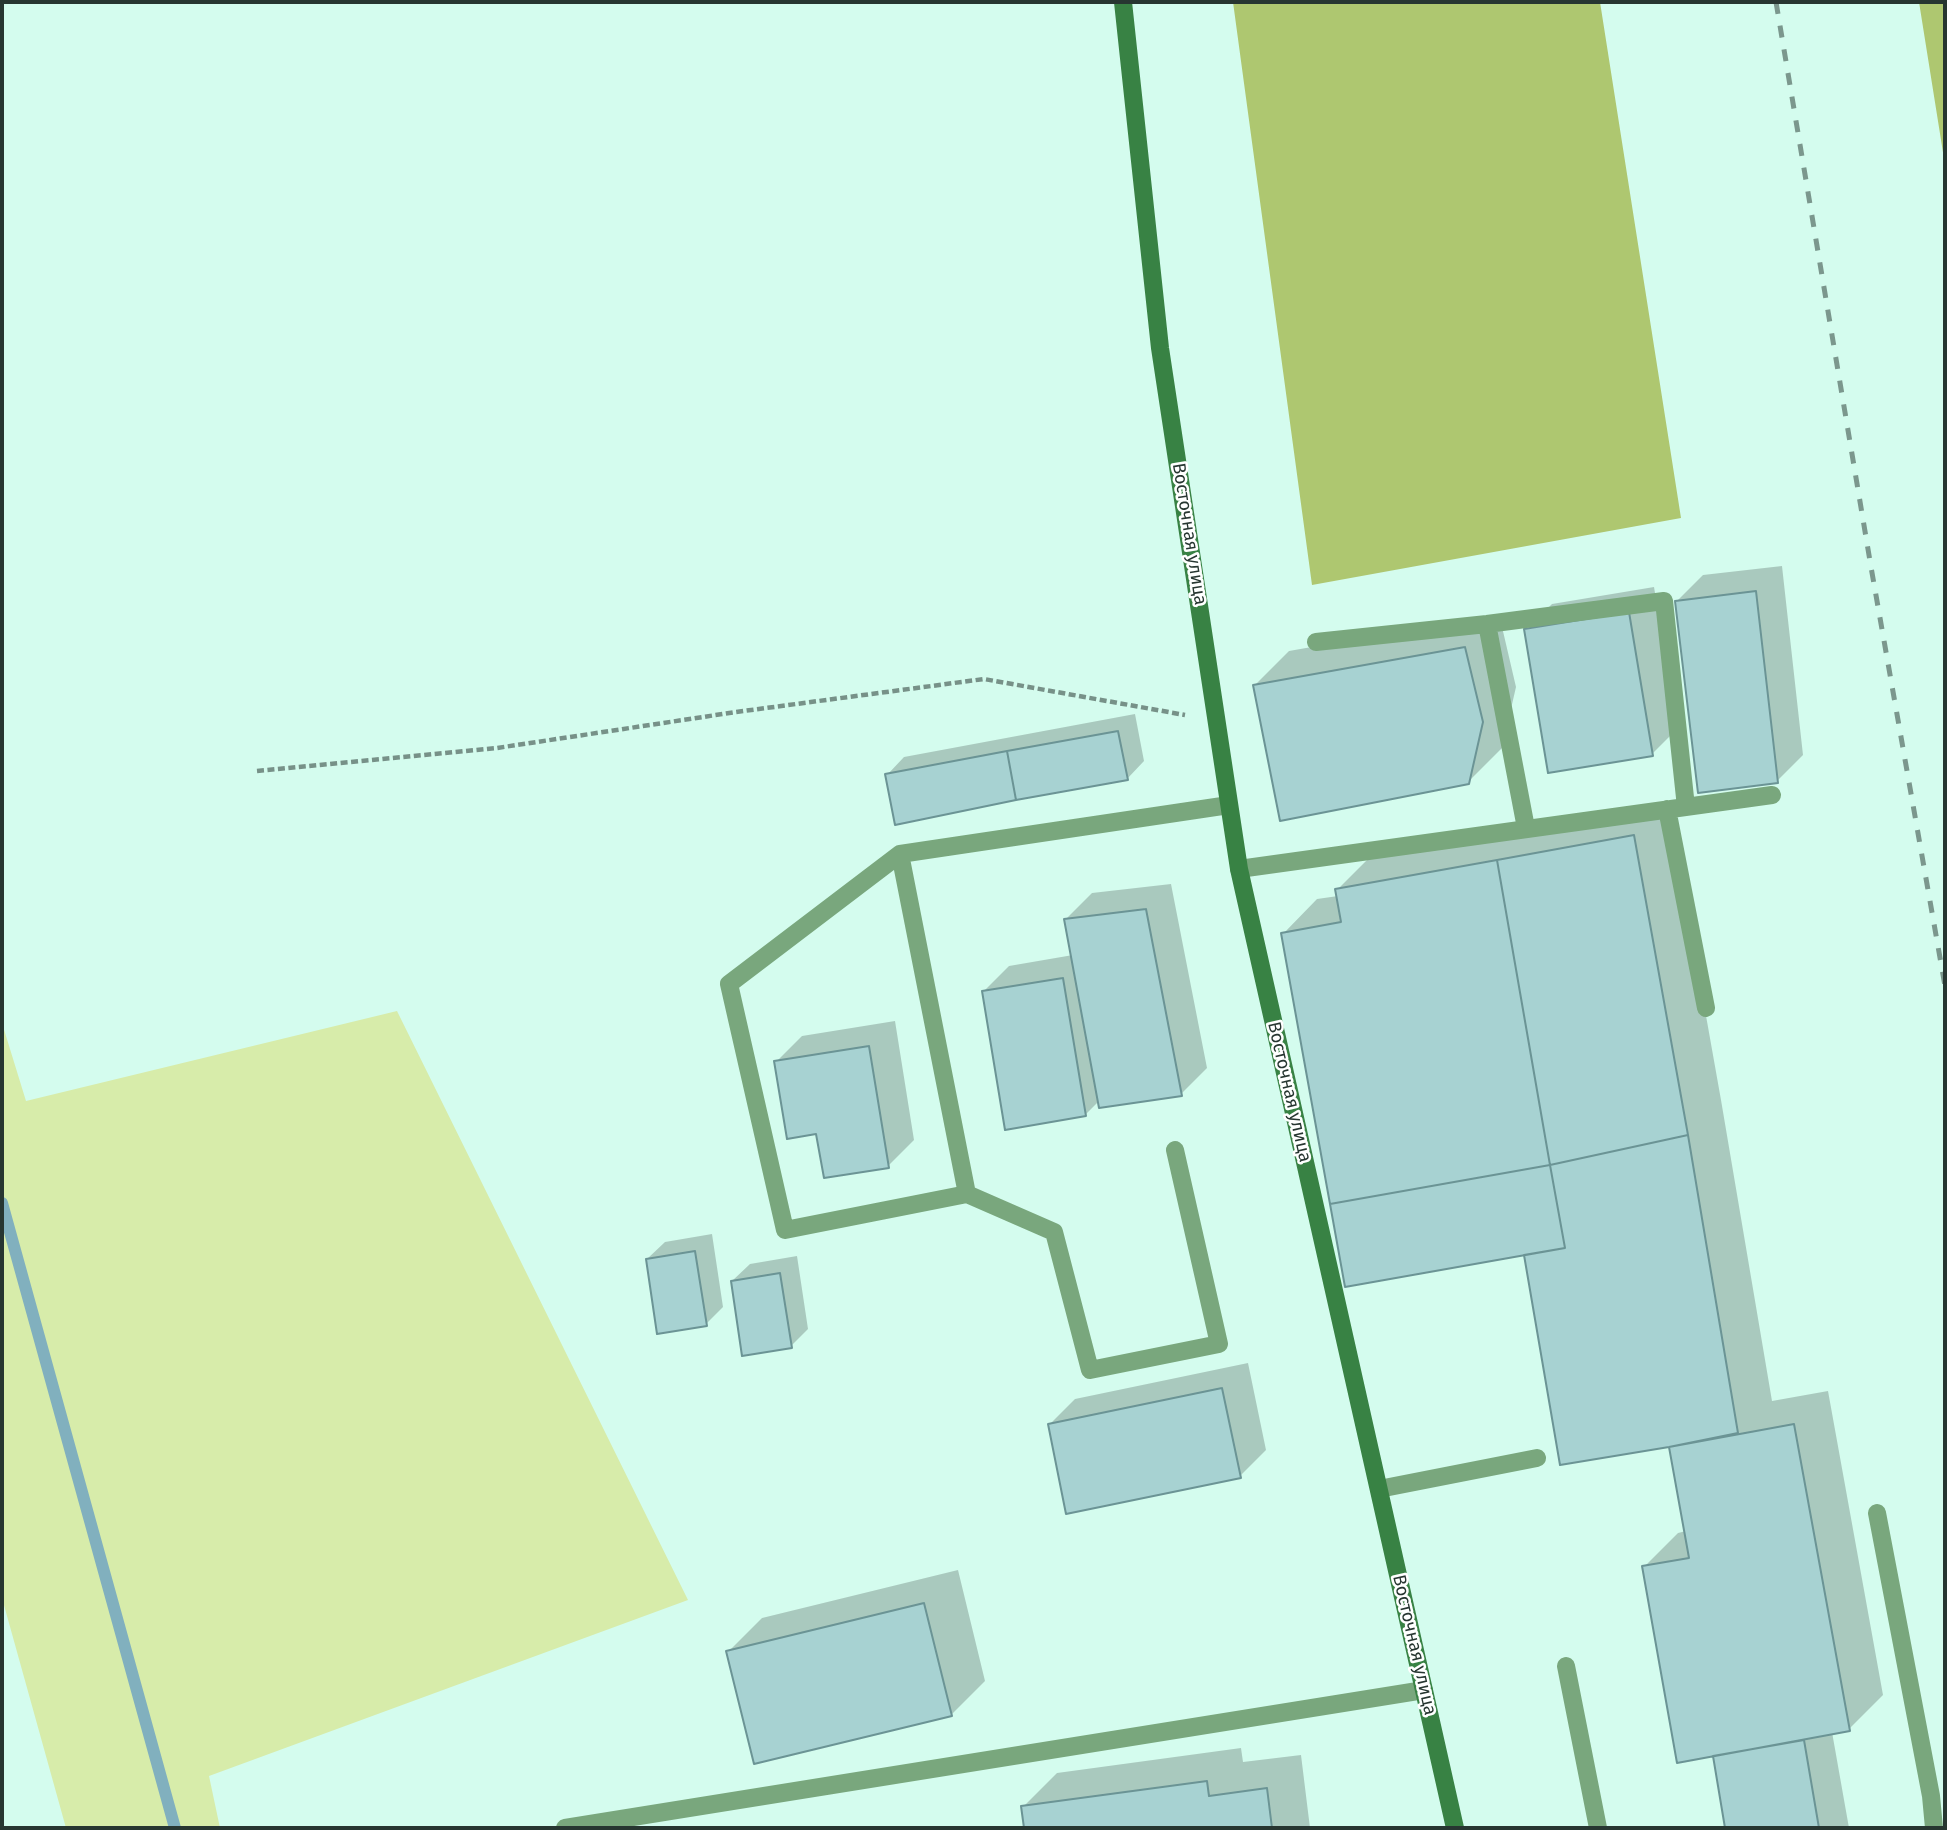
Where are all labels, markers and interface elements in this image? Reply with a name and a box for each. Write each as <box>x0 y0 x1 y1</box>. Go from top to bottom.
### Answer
street label: Восточная улица <box>1167 461 1211 607</box>
street label: Восточная улица <box>1262 1020 1316 1164</box>
street label: Восточная улица <box>1387 1573 1441 1717</box>

